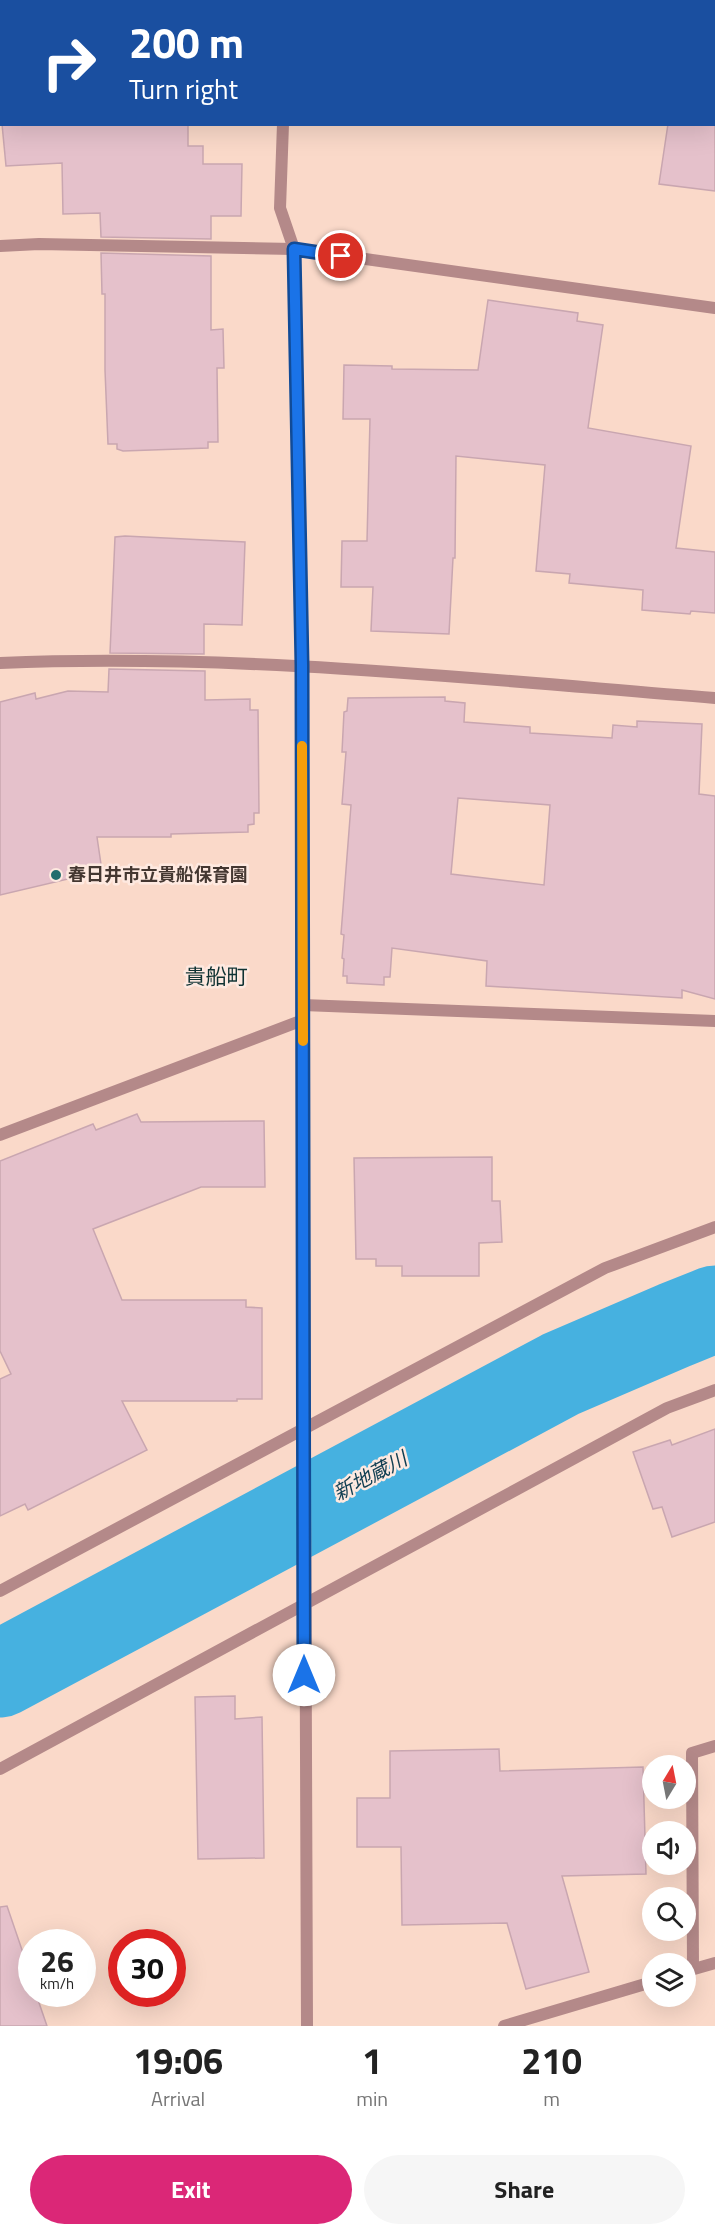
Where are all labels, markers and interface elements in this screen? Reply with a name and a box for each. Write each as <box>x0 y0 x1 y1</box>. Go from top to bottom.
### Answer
text: 200 m <box>129 10 244 74</box>
icon: right <box>30 24 108 102</box>
text: Turn right <box>129 68 238 109</box>
pin <box>315 230 366 281</box>
icon: arrive <box>324 239 357 272</box>
place label: 春日井市立貴船保育園 <box>68 861 248 888</box>
marker: 春日井市立貴船保育園 <box>49 868 63 882</box>
district label: 貴船町 <box>185 960 248 992</box>
water label: 新地蔵川 <box>327 1442 414 1508</box>
position arrow <box>272 1643 336 1707</box>
north arrow <box>642 1755 696 1809</box>
map controls <box>642 1755 696 2007</box>
button: sound <box>642 1821 696 1875</box>
button: search <box>642 1887 696 1941</box>
speed limit sign: 30 <box>108 1929 186 2007</box>
text: 26 <box>40 1938 74 1984</box>
button: layers <box>642 1953 696 2007</box>
text: km/h <box>40 1972 74 1995</box>
text: 19:06 <box>133 2033 223 2088</box>
text: 1 <box>362 2033 382 2088</box>
text: 210 <box>521 2033 582 2088</box>
text: Arrival <box>151 2083 205 2114</box>
text: min <box>356 2083 388 2114</box>
text: m <box>543 2083 560 2114</box>
button: Exit <box>30 2155 352 2224</box>
button: Share <box>364 2155 685 2224</box>

